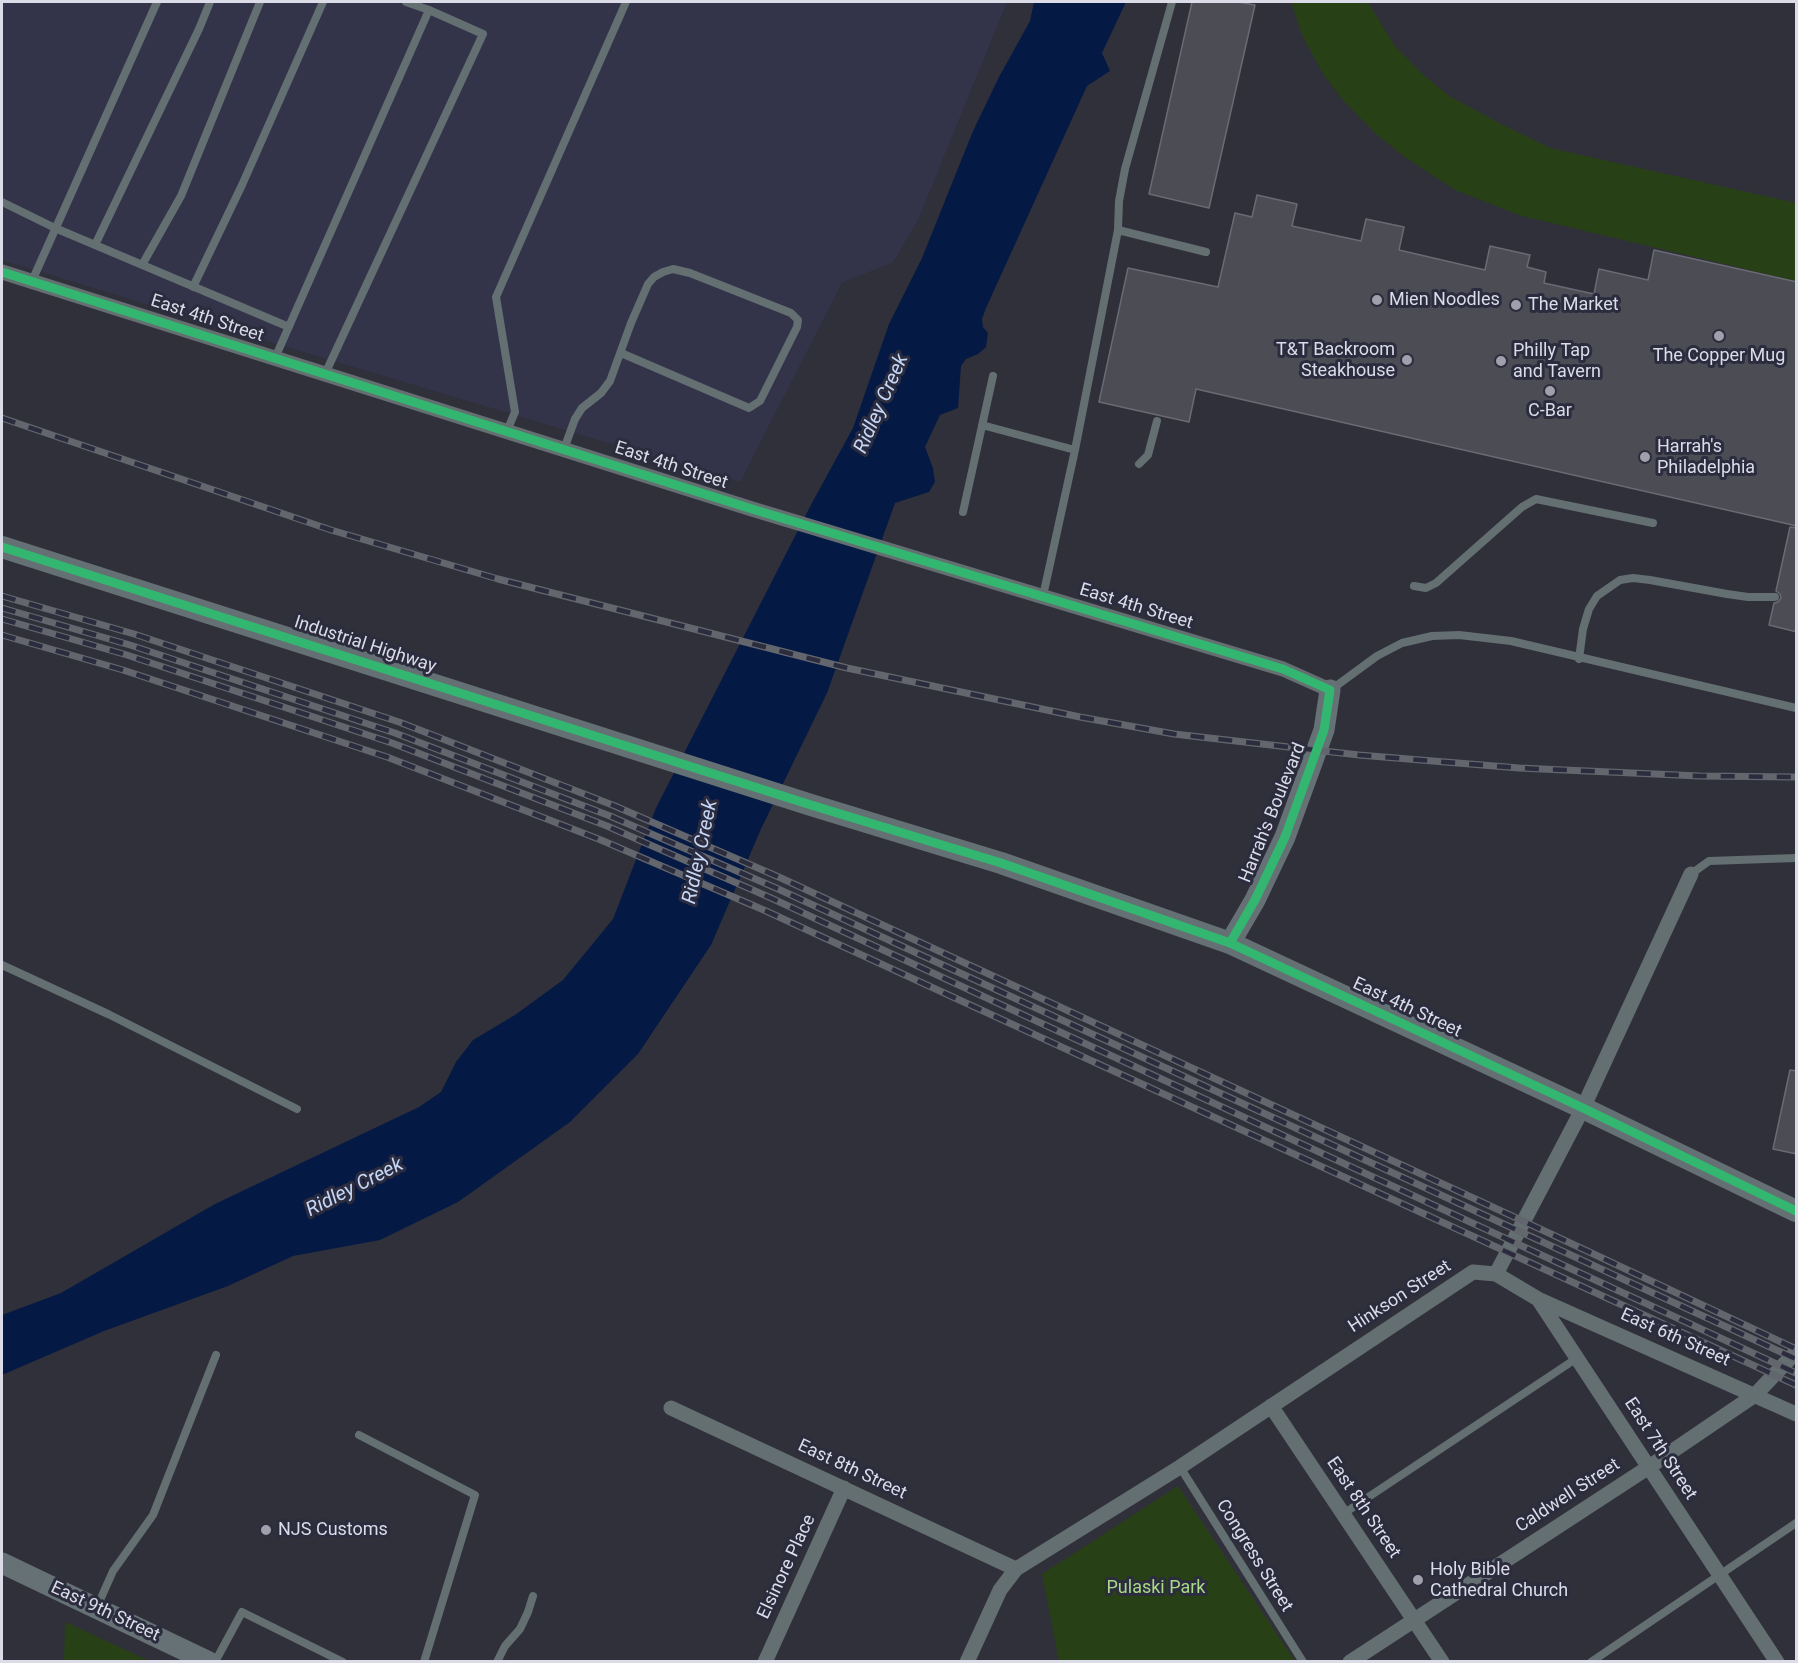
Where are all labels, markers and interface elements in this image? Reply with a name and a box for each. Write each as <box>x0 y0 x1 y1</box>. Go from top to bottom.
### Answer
place label: Mien Noodles <box>1389 289 1500 311</box>
street label: East 4th Street <box>148 291 266 347</box>
marker: Mien Noodles <box>1370 293 1384 307</box>
place label: The Market <box>1528 294 1619 316</box>
marker: The Market <box>1509 298 1523 312</box>
marker: The Copper Mug <box>1712 329 1726 343</box>
place label: T&T Backroom Steakhouse <box>1276 339 1395 382</box>
place label: Philly Tap and Tavern <box>1513 340 1601 382</box>
place label: The Copper Mug <box>1653 345 1785 367</box>
water label: Ridley Creek <box>849 351 915 457</box>
marker: T&T Backroom Steakhouse <box>1400 353 1414 367</box>
marker: Philly Tap and Tavern <box>1494 354 1508 368</box>
marker: C-Bar <box>1543 384 1557 398</box>
place label: C-Bar <box>1528 400 1572 422</box>
place label: Harrah's Philadelphia <box>1657 436 1755 478</box>
street label: East 4th Street <box>612 438 730 494</box>
marker: Harrah's Philadelphia <box>1638 450 1652 464</box>
street label: East 4th Street <box>1077 579 1195 635</box>
street label: Industrial Highway <box>291 612 439 678</box>
street label: Harrah's Boulevard <box>1235 740 1311 886</box>
water label: Ridley Creek <box>678 798 724 906</box>
street label: East 4th Street <box>1349 973 1465 1043</box>
water label: Ridley Creek <box>302 1153 408 1223</box>
street label: Hinkson Street <box>1345 1256 1455 1338</box>
street label: East 6th Street <box>1617 1304 1733 1372</box>
street label: East 7th Street <box>1619 1394 1701 1504</box>
street label: East 8th Street <box>794 1435 910 1505</box>
street label: East 8th Street <box>1321 1453 1405 1563</box>
street label: Caldwell Street <box>1512 1454 1624 1538</box>
street label: Congress Street <box>1211 1496 1297 1616</box>
street label: Elsinore Place <box>753 1511 821 1623</box>
place label: NJS Customs <box>278 1519 388 1541</box>
marker: NJS Customs <box>259 1523 273 1537</box>
place label: Holy Bible Cathedral Church <box>1430 1559 1568 1602</box>
marker: Holy Bible Cathedral Church <box>1411 1573 1425 1587</box>
street label: East 9th Street <box>47 1577 163 1647</box>
park label: Pulaski Park <box>1107 1577 1205 1599</box>

